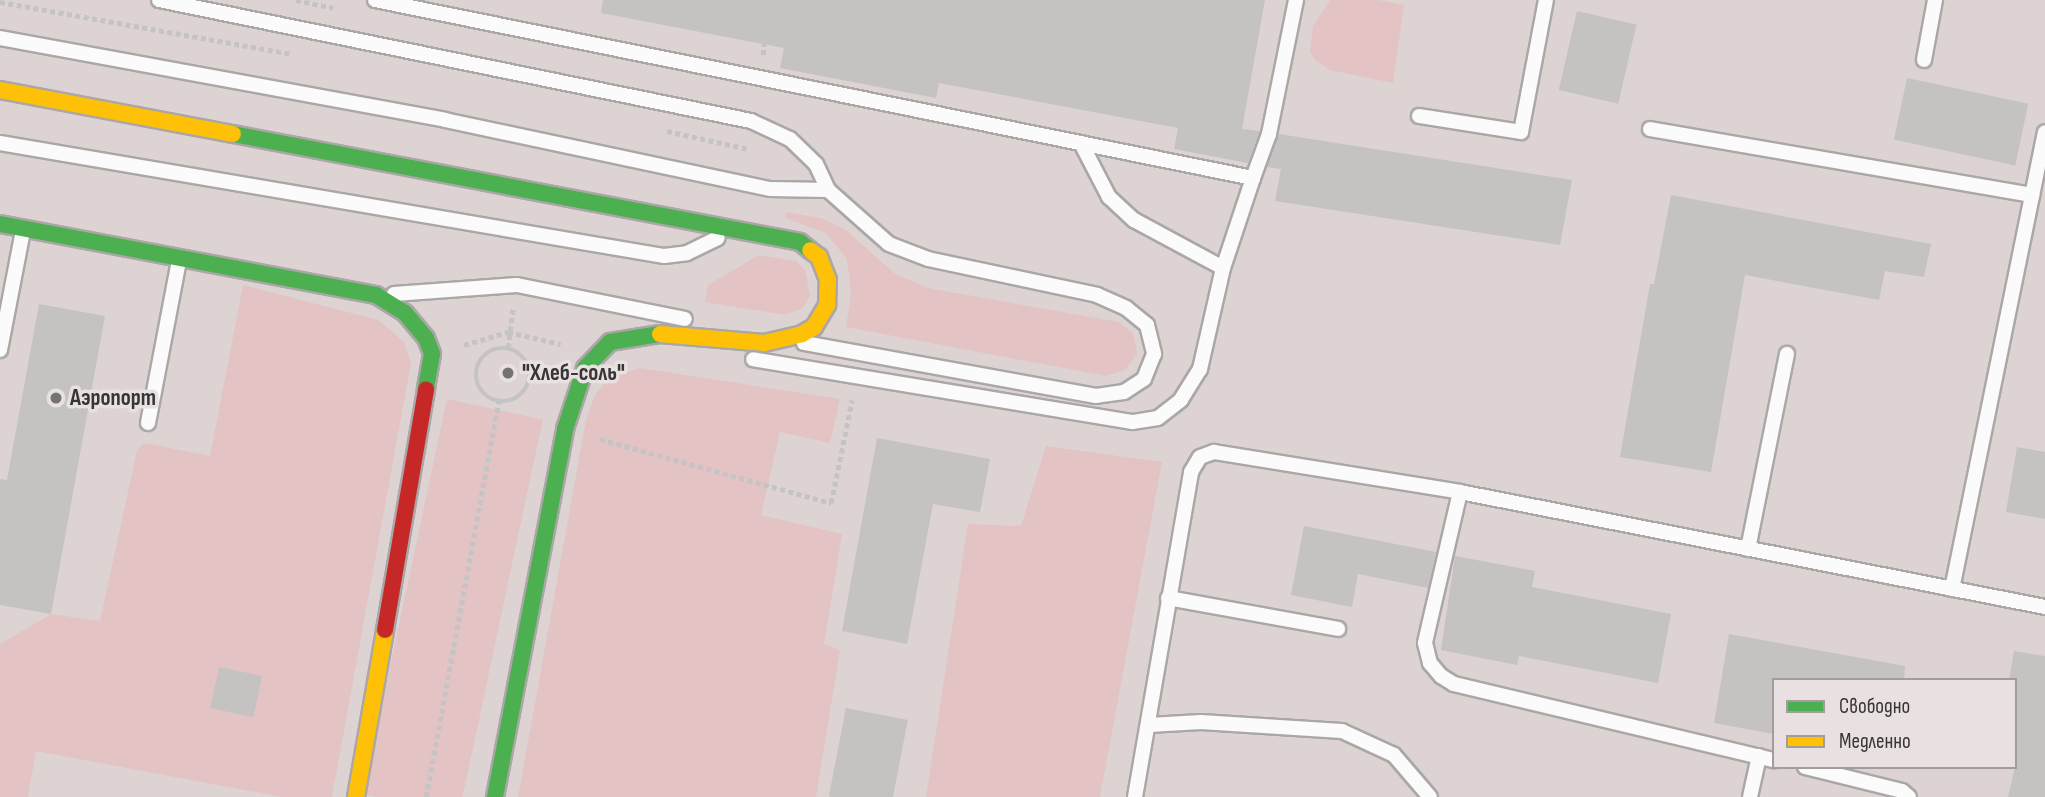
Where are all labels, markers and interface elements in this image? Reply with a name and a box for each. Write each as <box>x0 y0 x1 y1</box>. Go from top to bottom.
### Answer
place label: "Хлеб-соль" <box>522 359 625 387</box>
marker: "Хлеб-соль" <box>500 365 516 381</box>
place label: Аэропорт <box>70 384 156 412</box>
marker: Аэропорт <box>48 390 64 406</box>
legend <box>1772 678 2017 769</box>
text: Свободно <box>1839 694 1910 719</box>
text: Медленно <box>1839 729 1911 754</box>

